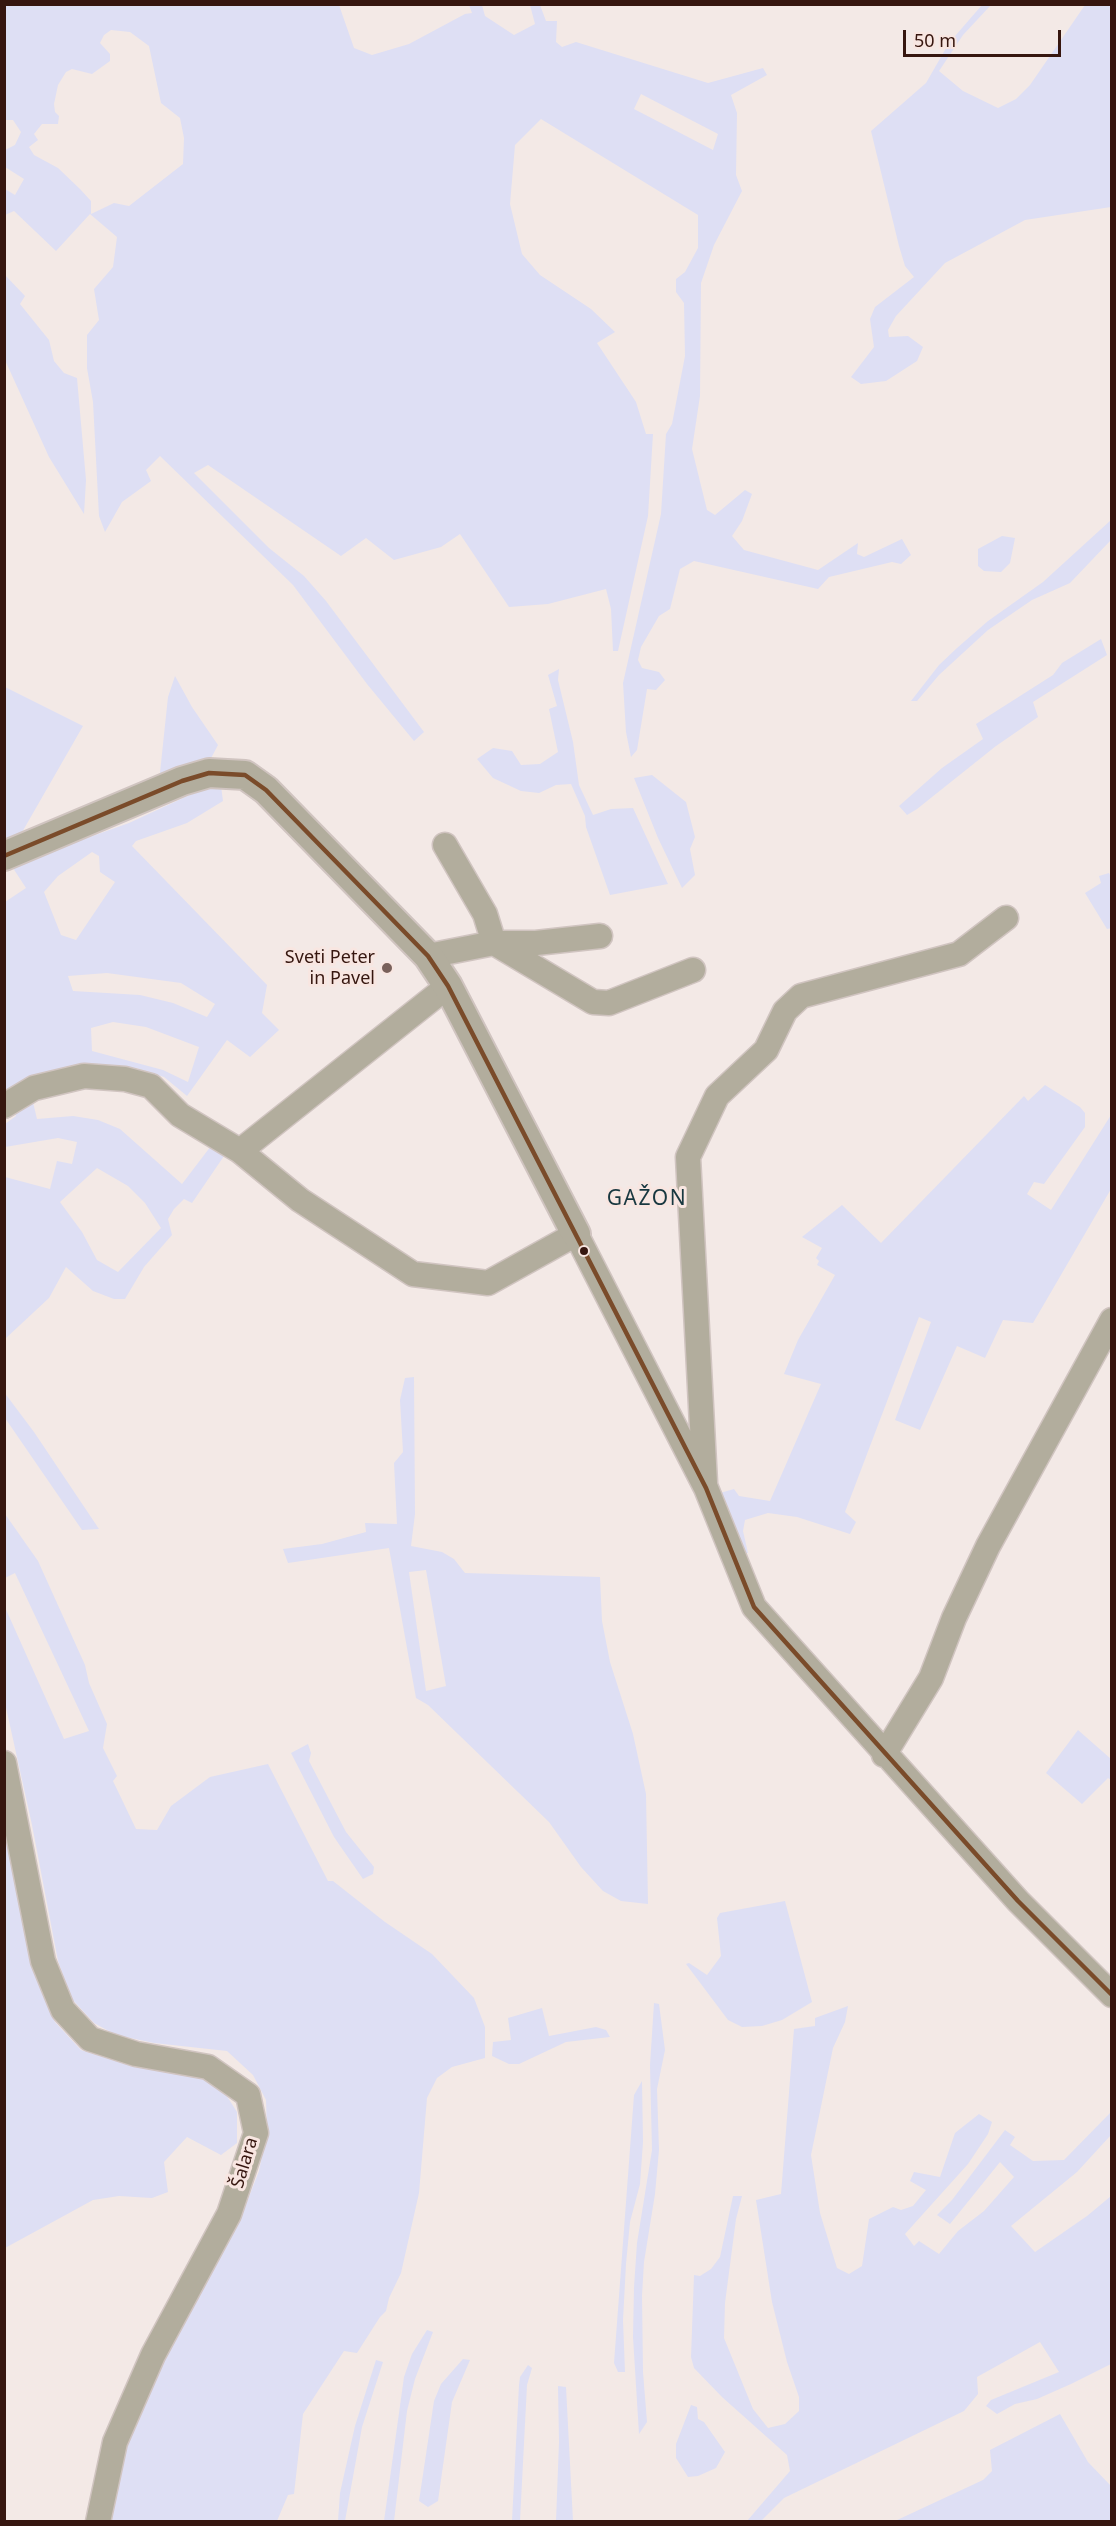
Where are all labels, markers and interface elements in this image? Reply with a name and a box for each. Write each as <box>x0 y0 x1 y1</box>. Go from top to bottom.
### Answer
scale bar <box>906 18 1064 56</box>
text: 50 m <box>914 28 956 52</box>
place label: Sveti Peter in Pavel <box>285 947 375 990</box>
marker: Sveti Peter in Pavel <box>380 961 394 975</box>
district label: GAŽON <box>607 1186 687 1212</box>
unlabelled marker <box>578 1245 590 1257</box>
street label: Šalara <box>227 2135 263 2191</box>

